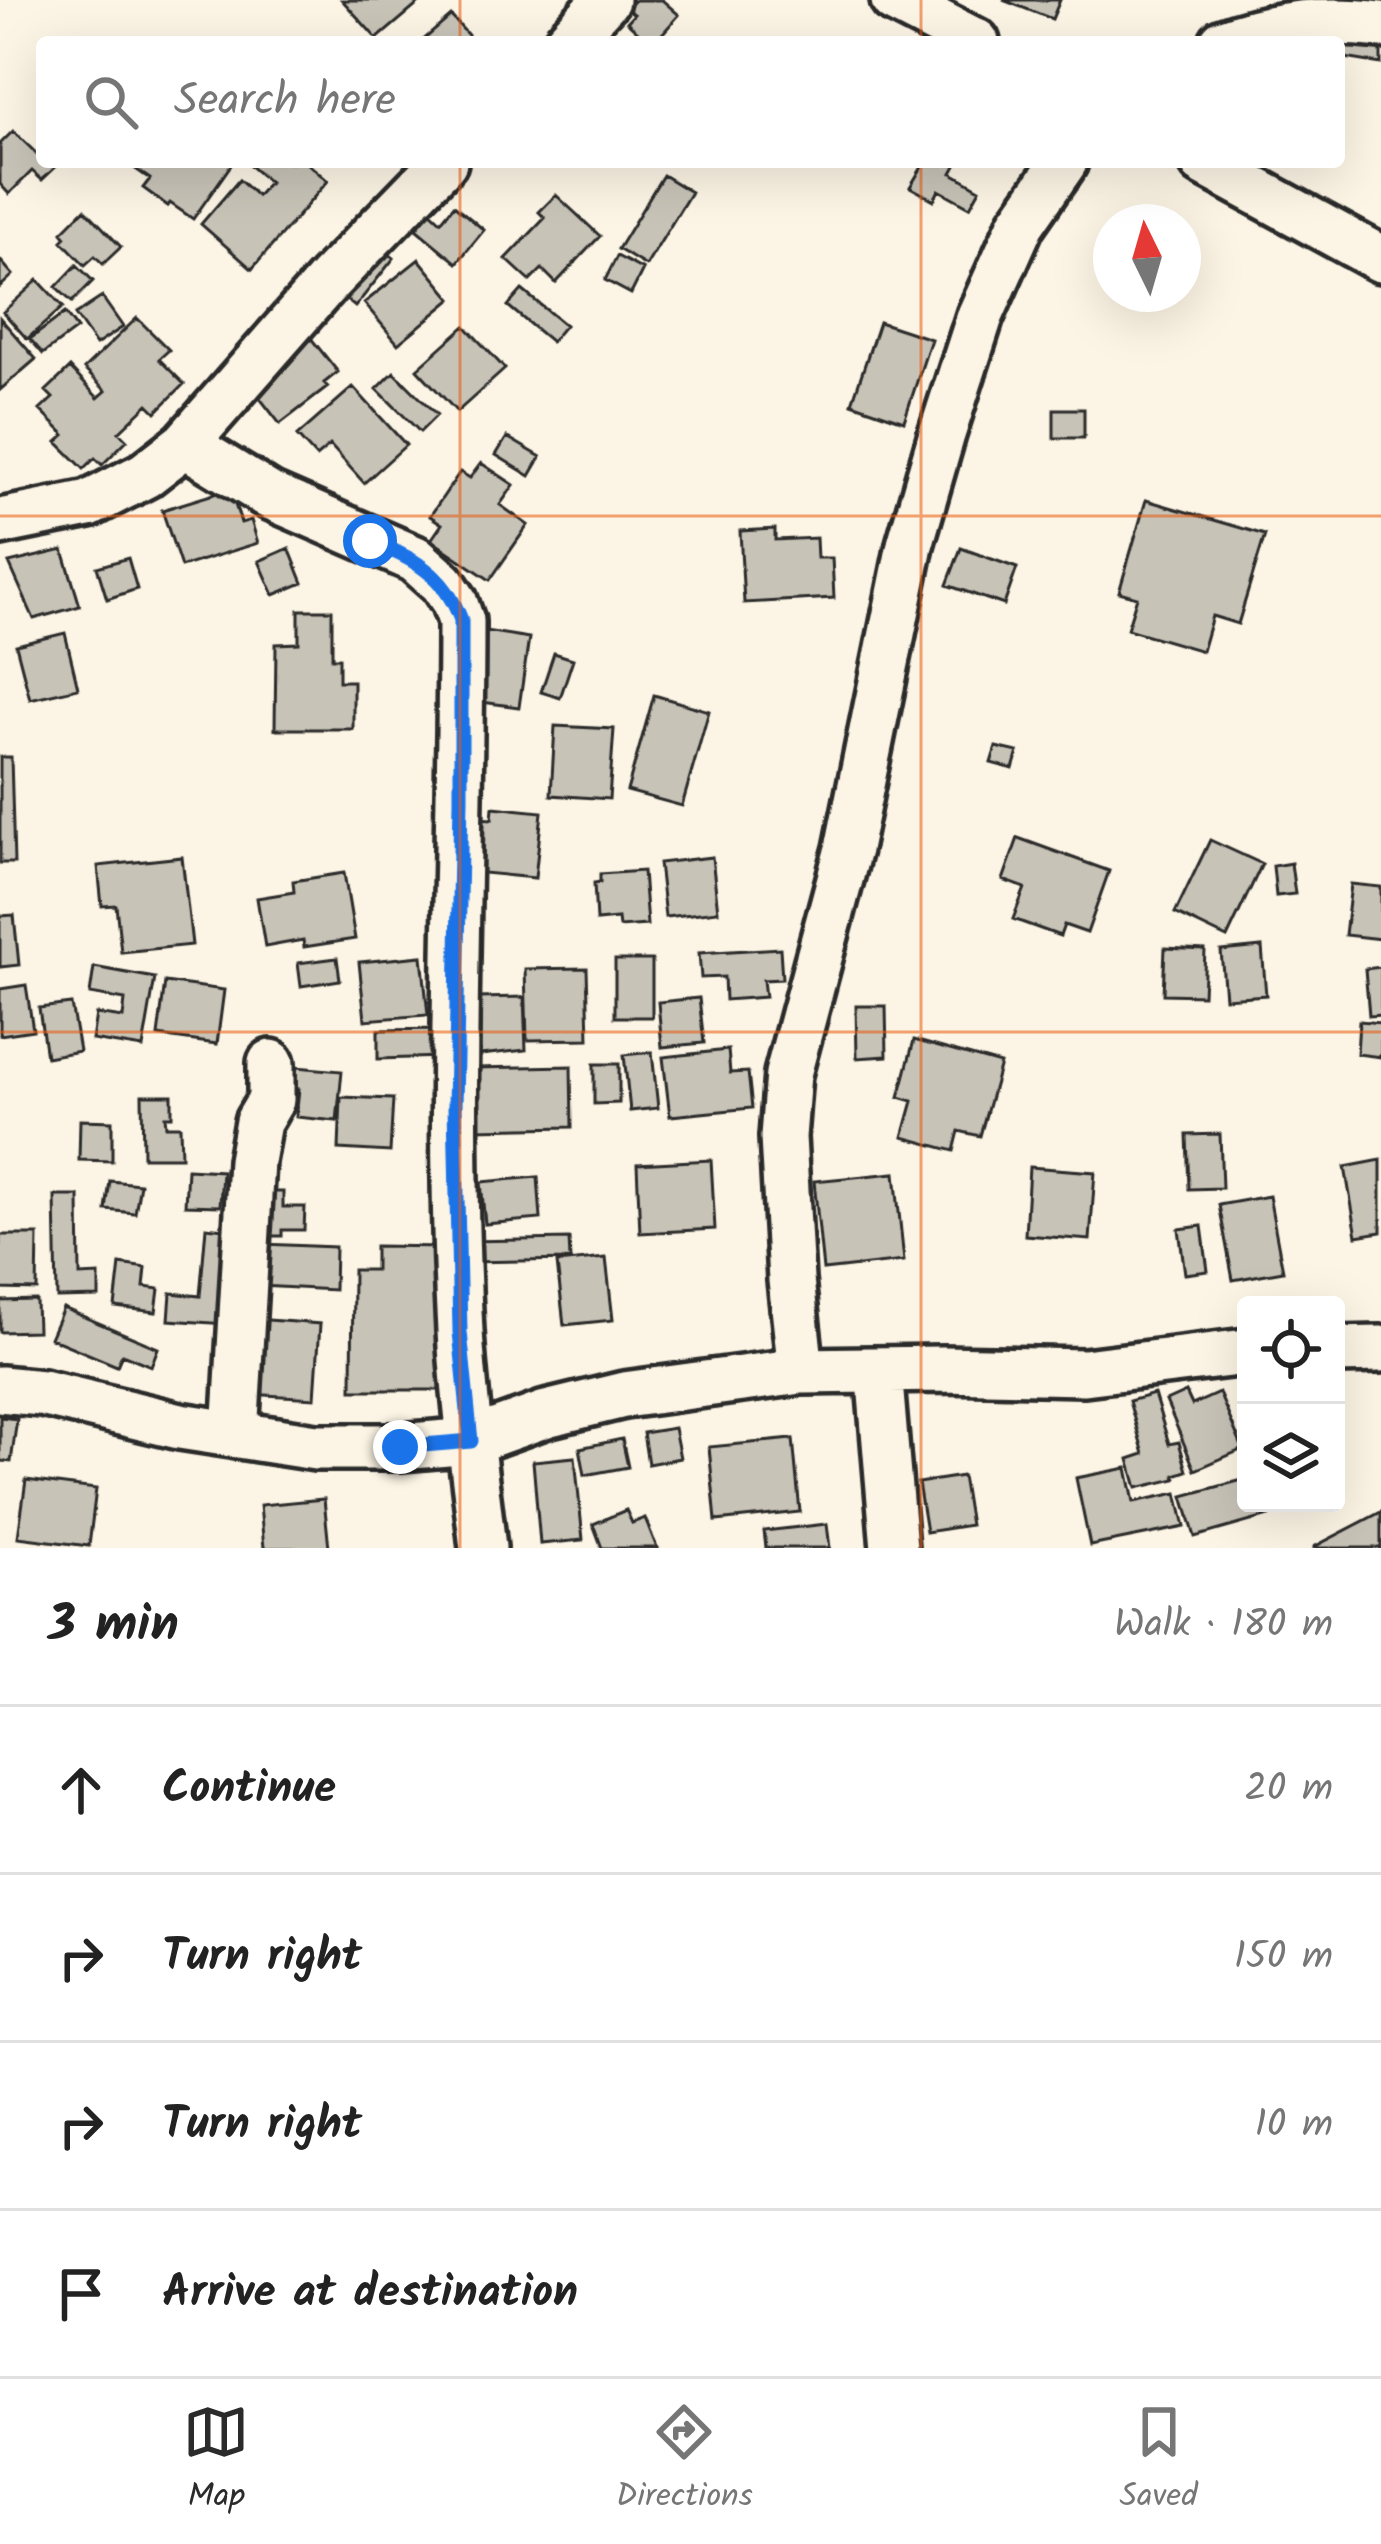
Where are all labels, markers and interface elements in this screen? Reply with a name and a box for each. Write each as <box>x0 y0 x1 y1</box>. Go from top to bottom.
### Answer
search box <box>36 36 1345 168</box>
text: Search here <box>174 66 396 138</box>
icon: search <box>78 69 144 135</box>
north arrow <box>1093 204 1201 312</box>
route start <box>343 514 397 568</box>
map controls <box>1237 1296 1345 1512</box>
button: locate <box>1237 1296 1345 1404</box>
button: layers <box>1237 1404 1345 1512</box>
route end <box>373 1420 427 1474</box>
text: 3 min <box>48 1586 179 1667</box>
text: Walk · 180 m <box>1114 1595 1333 1657</box>
text: Continue <box>162 1754 336 1826</box>
icon: ahead <box>48 1757 114 1823</box>
text: 20 m <box>1244 1759 1333 1821</box>
text: Turn right <box>162 1922 362 1994</box>
icon: right <box>48 1925 114 1991</box>
text: 150 m <box>1234 1927 1333 1989</box>
text: Turn right <box>162 2090 362 2162</box>
icon: right <box>48 2093 114 2159</box>
text: 10 m <box>1255 2095 1333 2157</box>
text: Arrive at destination <box>162 2258 578 2330</box>
icon: arrive <box>48 2261 114 2327</box>
tab: Map <box>183 2399 249 2524</box>
tab: Directions <box>616 2399 753 2524</box>
tab: Saved <box>1119 2399 1198 2524</box>

